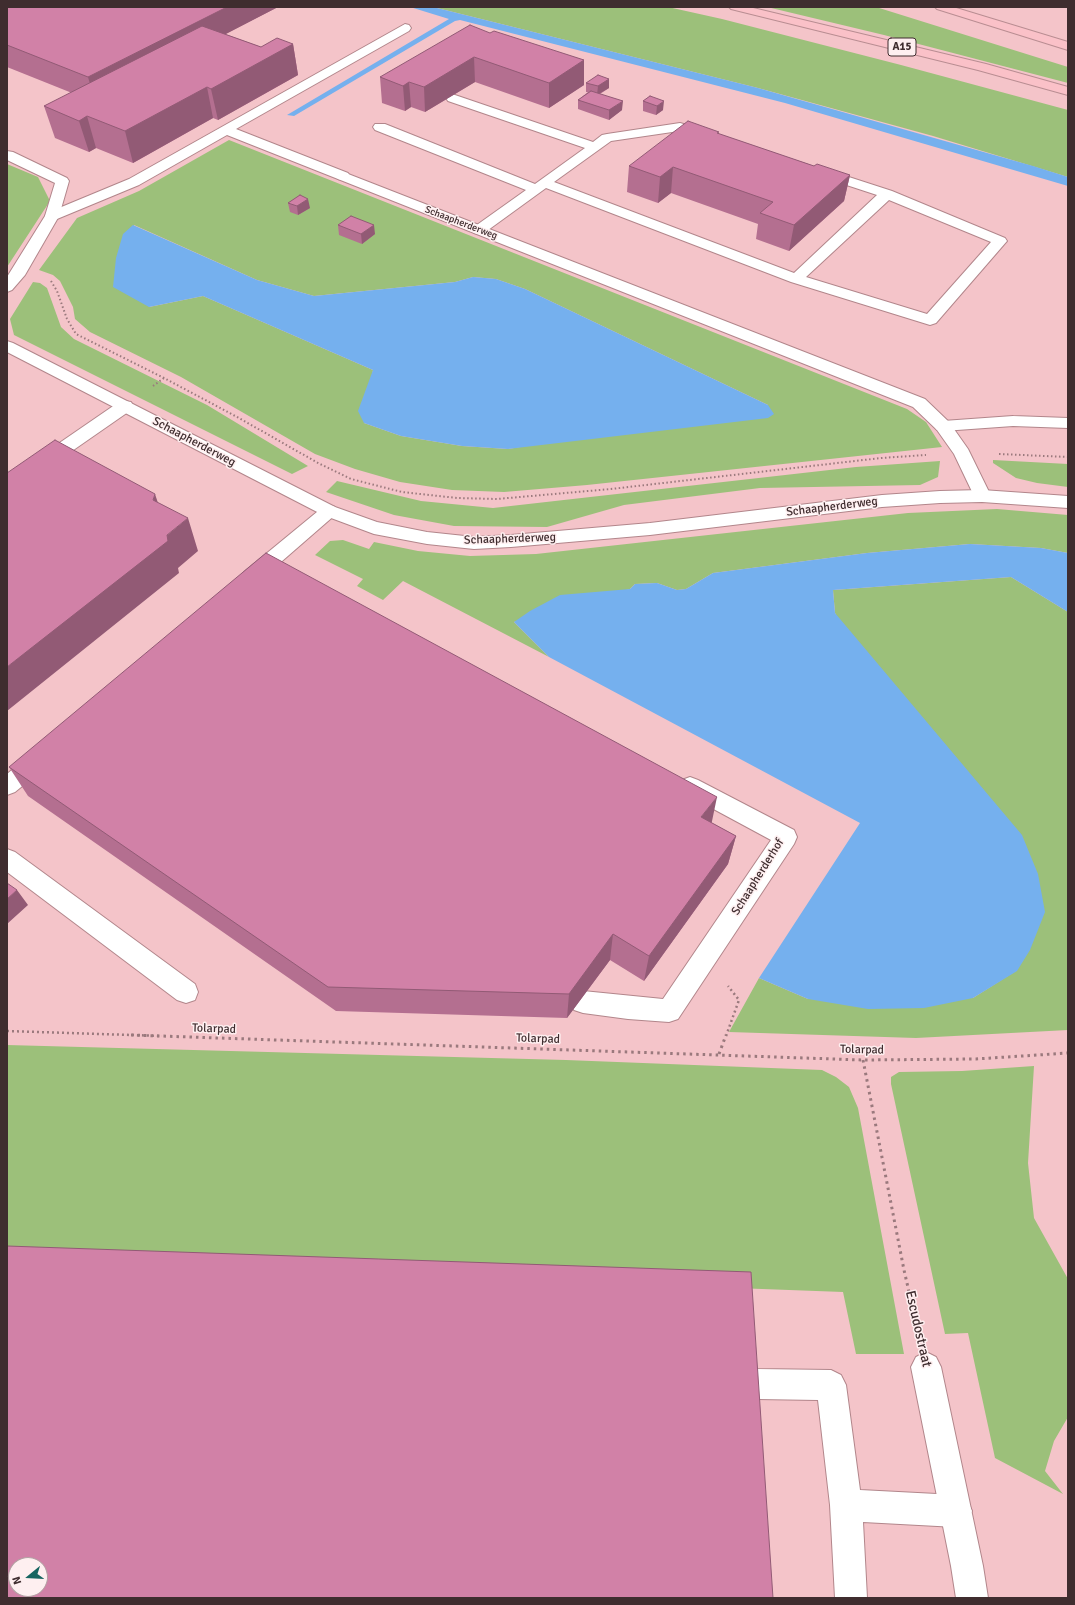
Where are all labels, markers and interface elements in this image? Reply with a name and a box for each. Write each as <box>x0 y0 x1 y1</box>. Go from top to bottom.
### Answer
road number: A15 <box>888 38 916 56</box>
street label: Schaapherderweg <box>423 204 499 242</box>
street label: Schaapherderweg <box>150 414 238 470</box>
street label: Schaapherderweg <box>785 494 879 520</box>
street label: Schaapherderweg <box>464 530 556 548</box>
street label: Schaapherderhof <box>729 836 787 918</box>
street label: Tolarpad <box>192 1021 236 1037</box>
street label: Tolarpad <box>516 1031 560 1047</box>
street label: Tolarpad <box>840 1042 884 1058</box>
street label: Escudostraat <box>901 1289 935 1369</box>
north arrow <box>8 1557 48 1597</box>
text: N <box>10 1575 24 1586</box>

